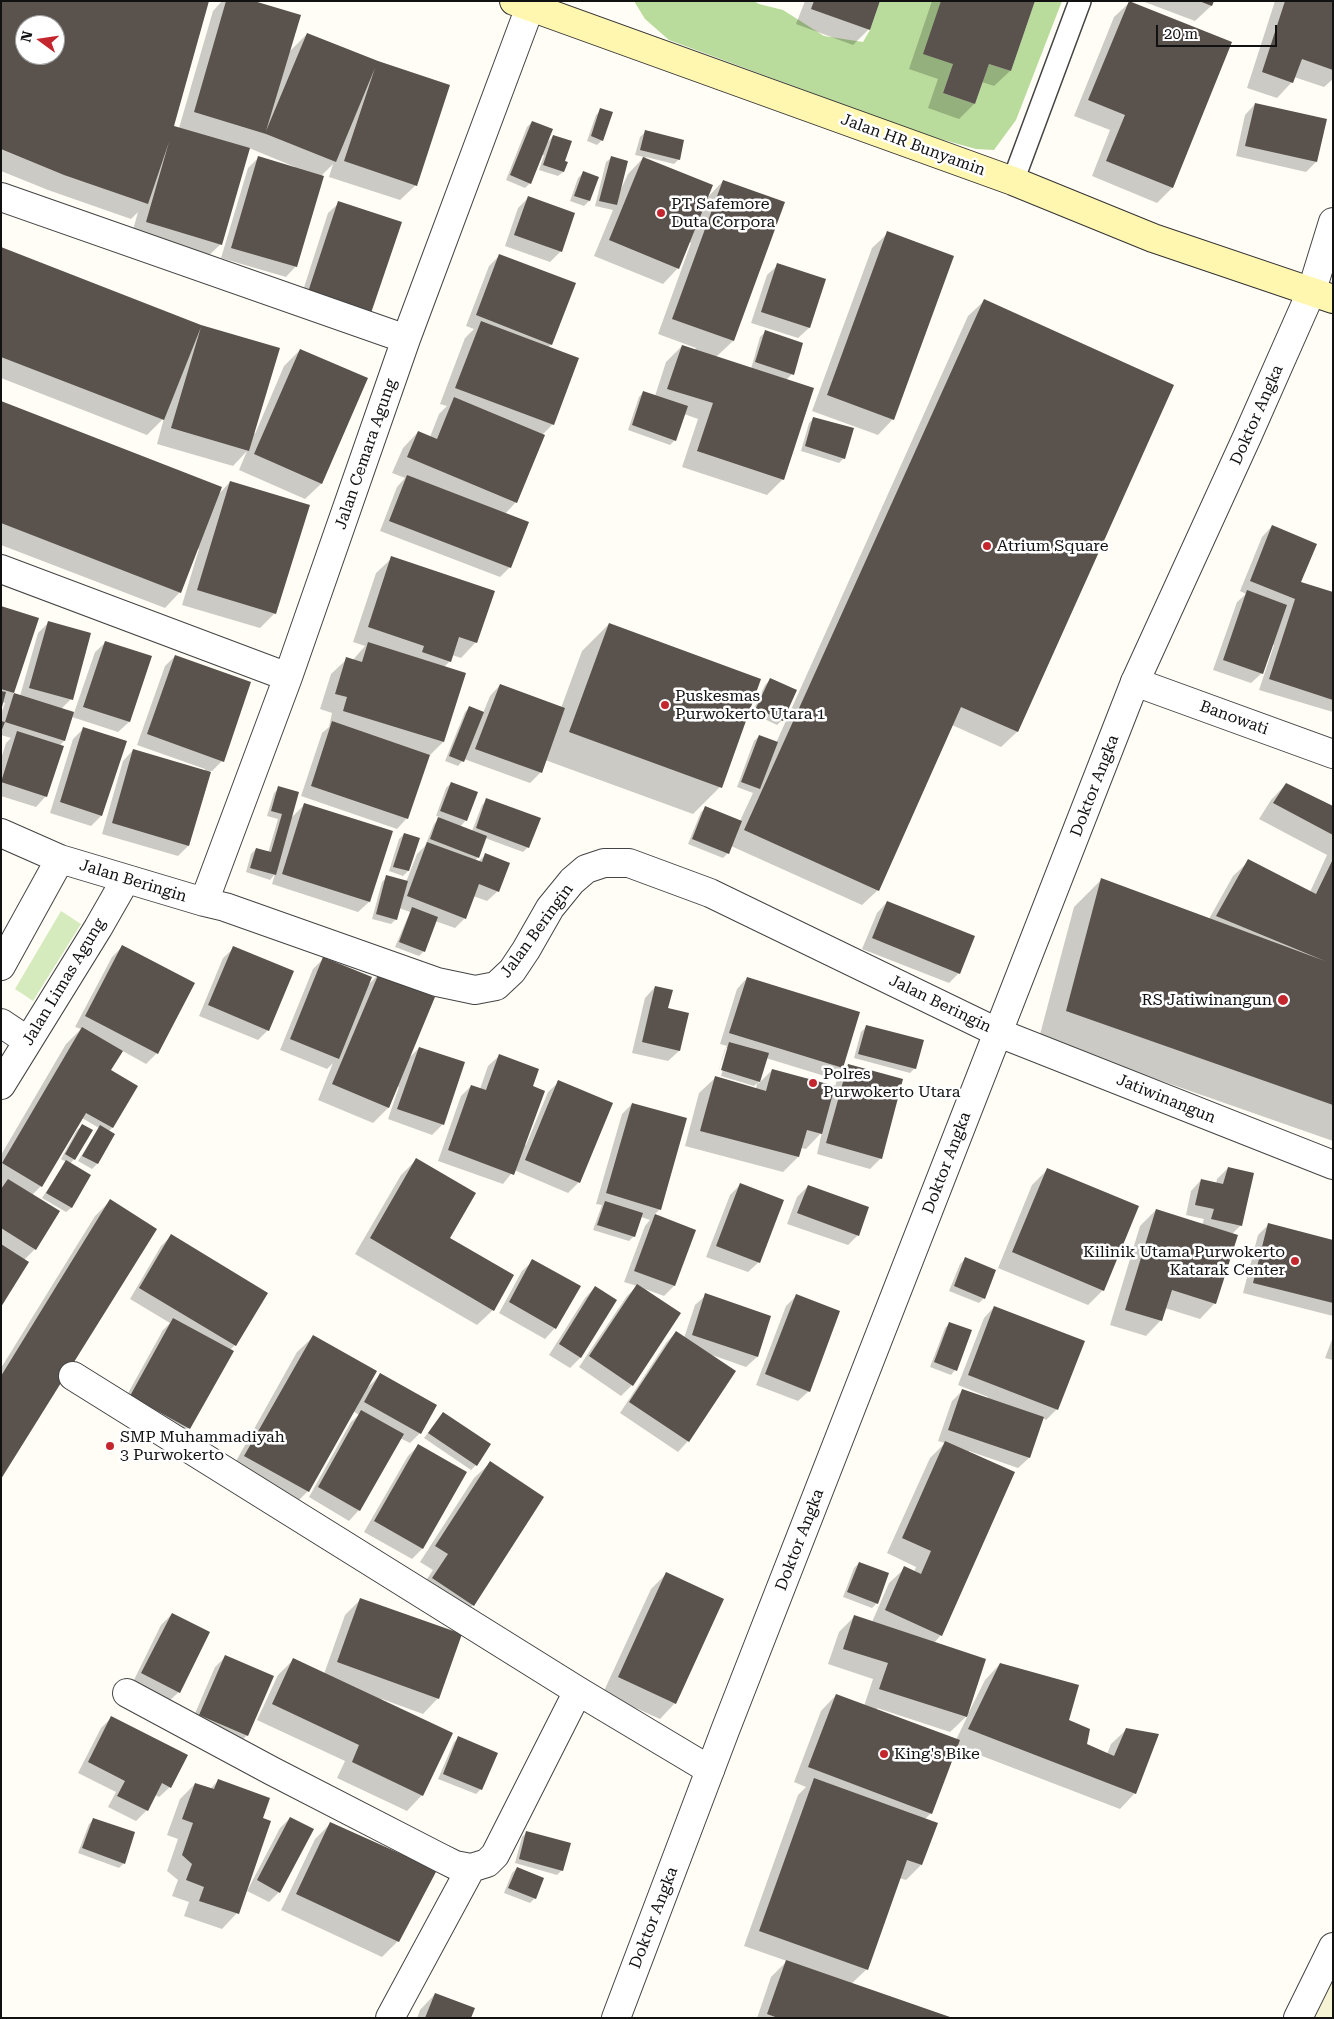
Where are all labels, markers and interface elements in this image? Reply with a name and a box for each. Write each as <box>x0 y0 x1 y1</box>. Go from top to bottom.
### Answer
north arrow <box>15 15 65 65</box>
scale bar <box>1159 15 1280 47</box>
text: 20 m <box>1164 25 1198 43</box>
text: N <box>17 29 35 44</box>
street label: Jalan HR Bunyamin <box>838 110 988 180</box>
place label: PT Safemore Duta Corpora <box>671 194 775 232</box>
marker: PT Safemore Duta Corpora <box>655 207 667 219</box>
street label: Doktor Angka <box>1226 362 1288 468</box>
street label: Jalan Cemara Agung <box>331 376 401 532</box>
place label: Atrium Square <box>997 536 1109 556</box>
marker: Atrium Square <box>981 540 993 552</box>
place label: Puskesmas Purwokerto Utara 1 <box>675 686 825 724</box>
street label: Banowati <box>1197 697 1271 739</box>
marker: Puskesmas Purwokerto Utara 1 <box>659 699 671 711</box>
street label: Doktor Angka <box>1067 732 1123 840</box>
street label: Jalan Beringin <box>77 856 189 906</box>
street label: Jalan Beringin <box>497 880 577 982</box>
street label: Jalan Limas Agung <box>18 915 110 1049</box>
street label: Jalan Beringin <box>886 971 994 1037</box>
place label: RS Jatiwinangun <box>1142 990 1272 1010</box>
marker: RS Jatiwinangun <box>1276 993 1290 1007</box>
place label: Polres Purwokerto Utara <box>823 1064 960 1102</box>
street label: Jatiwinangun <box>1114 1070 1218 1128</box>
marker: Polres Purwokerto Utara <box>807 1077 819 1089</box>
street label: Doktor Angka <box>919 1109 975 1217</box>
place label: Kilinik Utama Purwokerto Katarak Center <box>1083 1242 1285 1280</box>
marker: Kilinik Utama Purwokerto Katarak Center <box>1289 1255 1301 1267</box>
place label: SMP Muhammadiyah 3 Purwokerto <box>120 1427 285 1465</box>
marker: SMP Muhammadiyah 3 Purwokerto <box>104 1440 116 1452</box>
street label: Doktor Angka <box>772 1486 828 1594</box>
place label: King's Bike <box>894 1744 980 1764</box>
marker: King's Bike <box>878 1748 890 1760</box>
street label: Doktor Angka <box>626 1864 682 1972</box>

